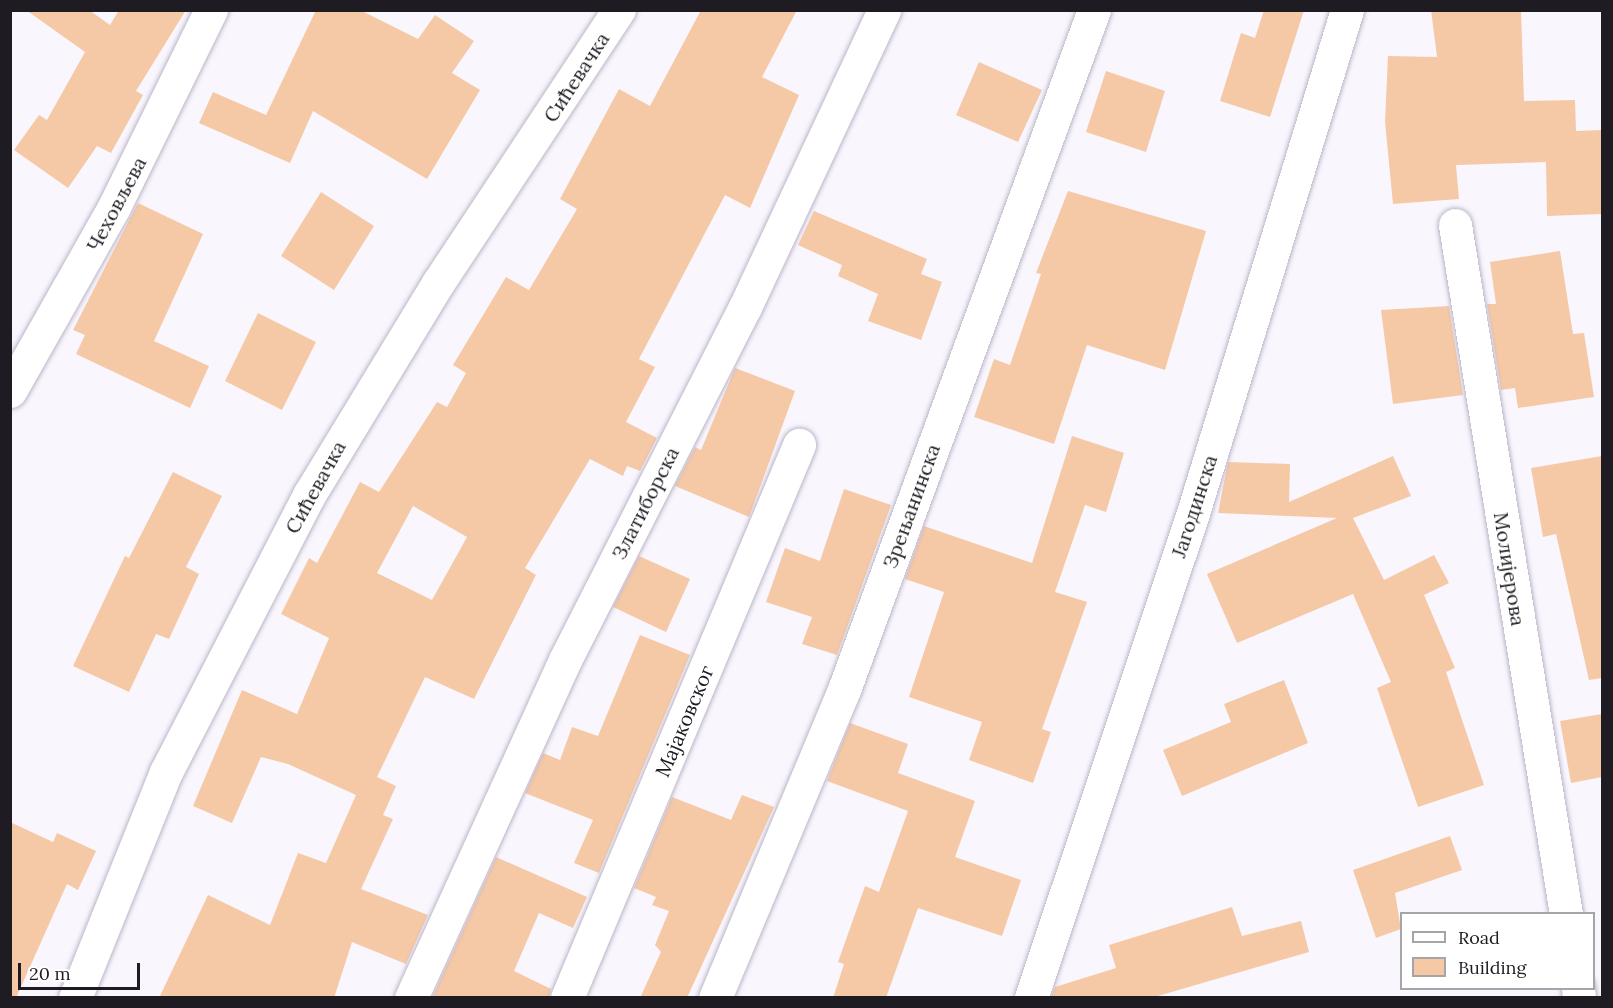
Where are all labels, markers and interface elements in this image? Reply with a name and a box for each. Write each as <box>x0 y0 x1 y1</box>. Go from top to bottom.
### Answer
street label: Сићевачка <box>538 28 614 126</box>
street label: Чеховљева <box>81 153 151 255</box>
street label: Сићевачка <box>280 436 350 538</box>
street label: Зрењанинска <box>877 441 945 571</box>
street label: Златиборска <box>606 443 684 563</box>
street label: Јагодинска <box>1166 452 1222 560</box>
street label: Молијерова <box>1489 510 1531 628</box>
street label: Мајаковског <box>650 662 718 780</box>
legend <box>1400 912 1595 990</box>
text: Road <box>1458 926 1500 949</box>
scale bar <box>21 951 142 989</box>
text: Building <box>1458 956 1526 979</box>
text: 20 m <box>29 962 71 985</box>

